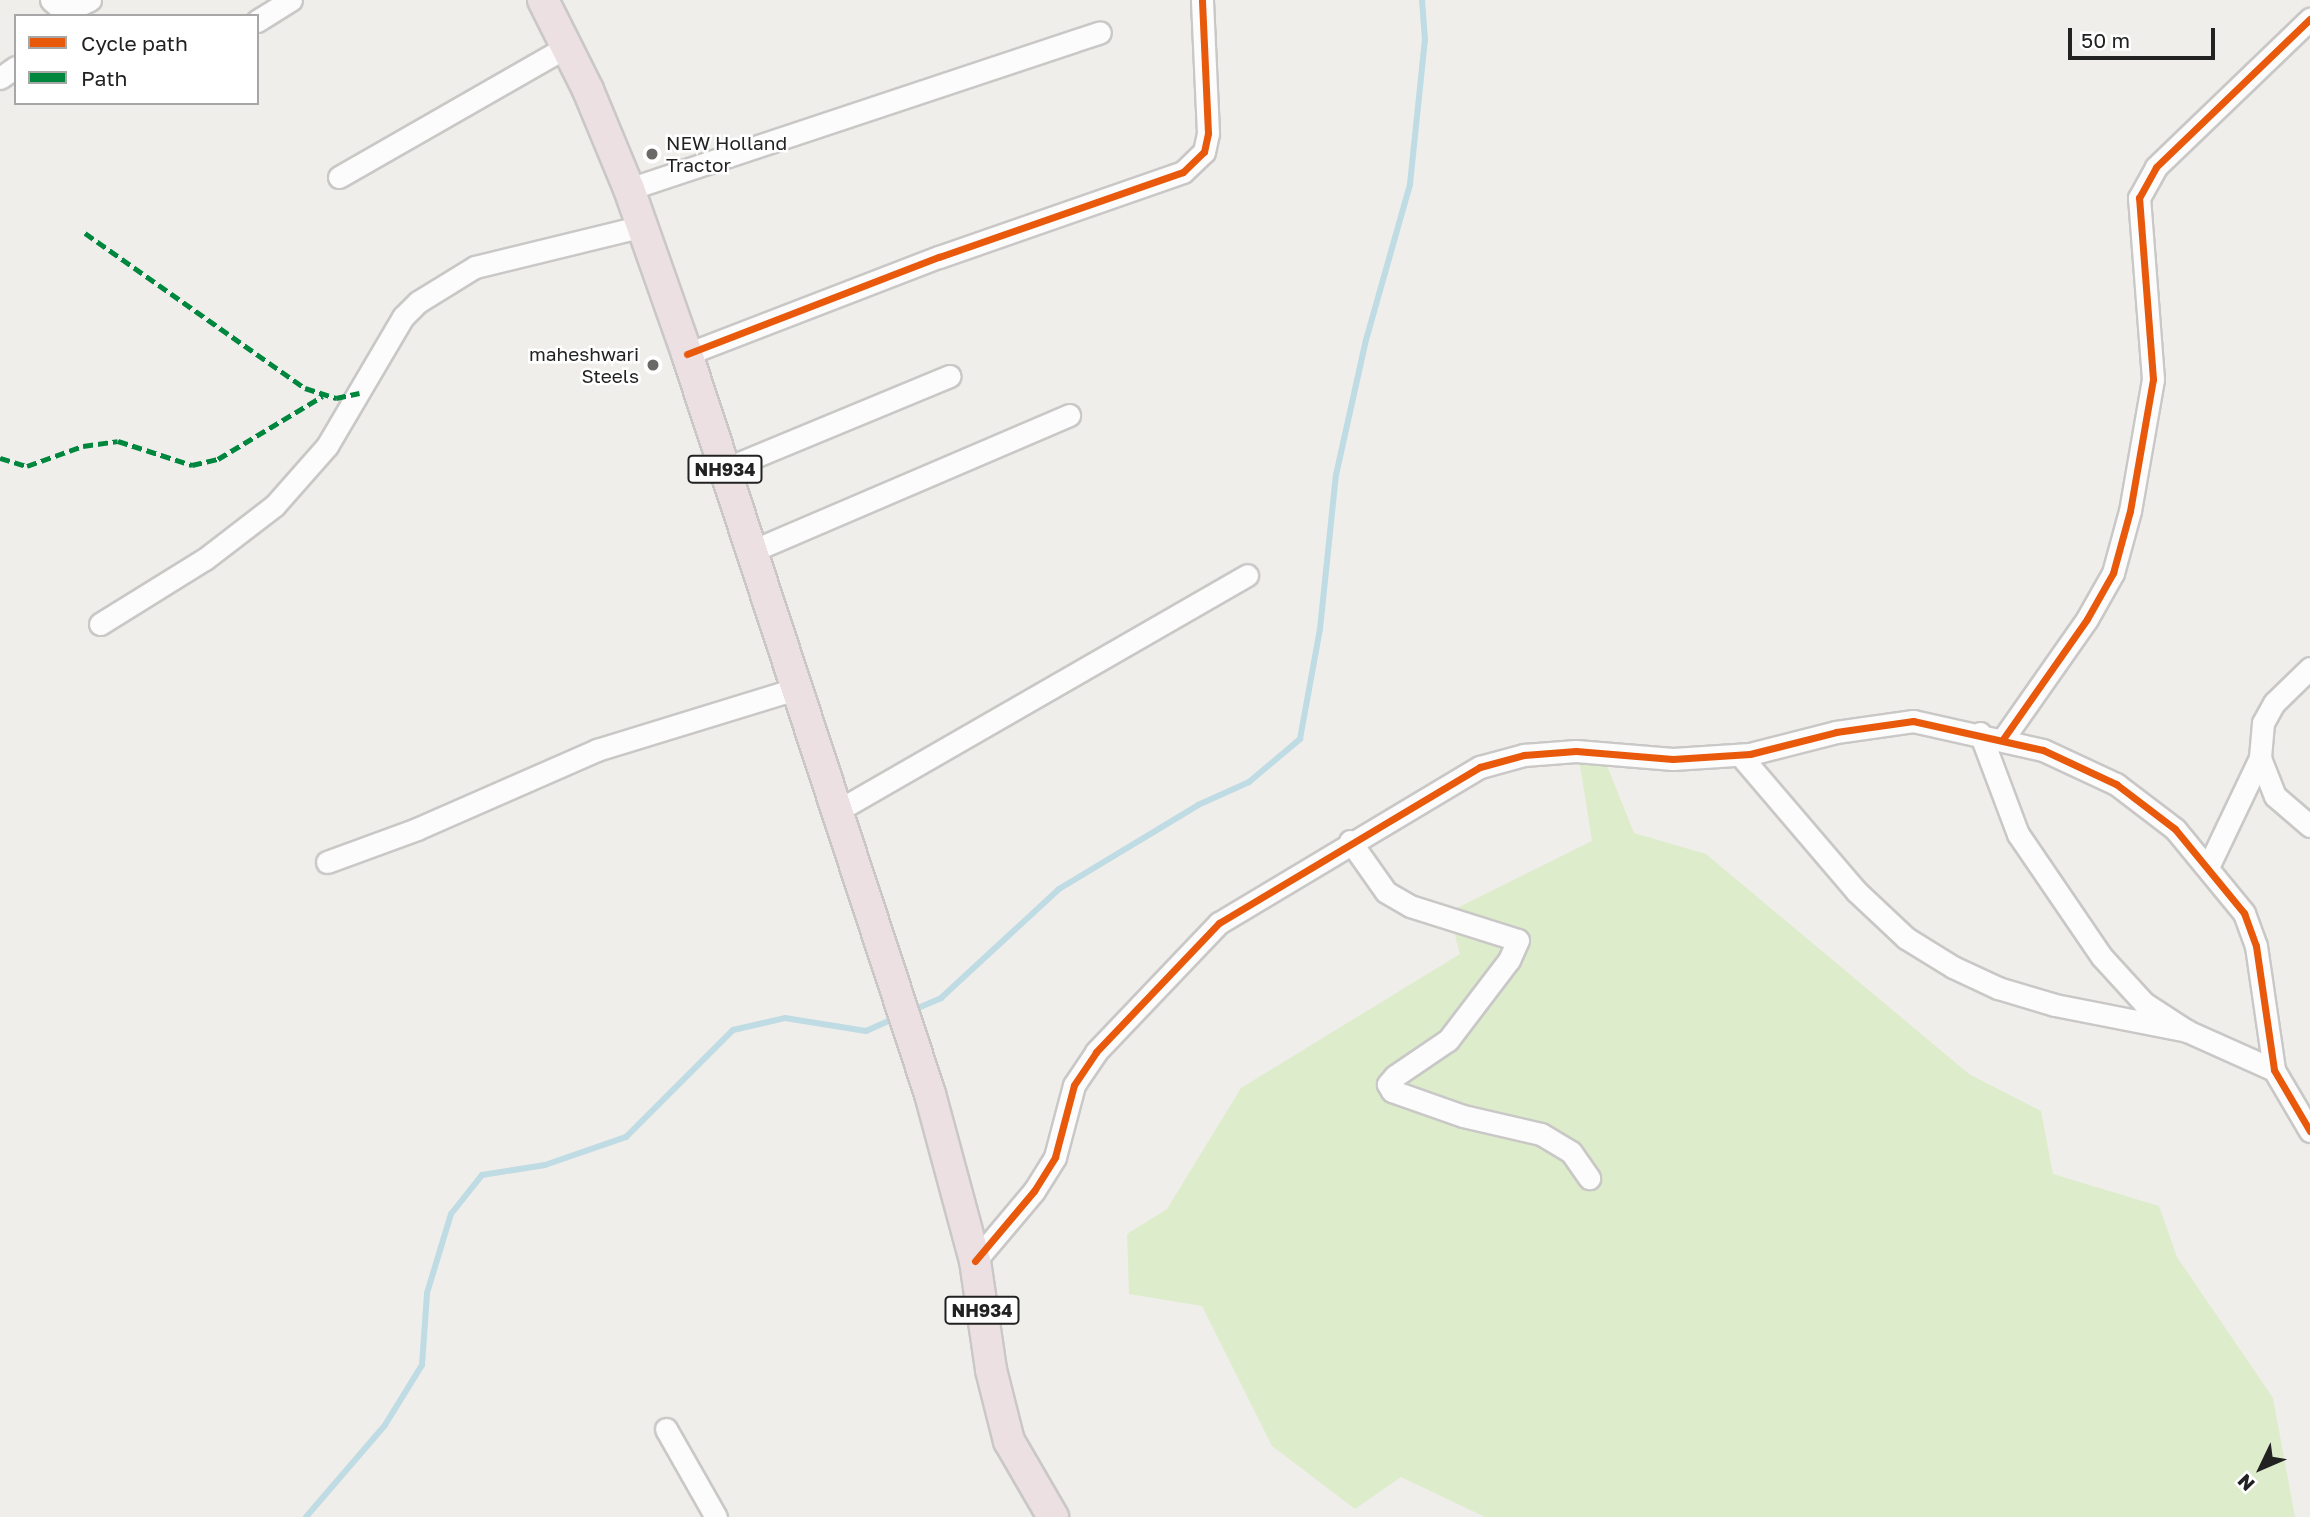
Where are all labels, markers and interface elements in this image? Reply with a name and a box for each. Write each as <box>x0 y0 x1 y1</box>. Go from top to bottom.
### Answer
legend <box>14 14 259 105</box>
scale bar <box>2072 14 2219 58</box>
text: 50 m <box>2081 27 2130 53</box>
text: Cycle path <box>81 30 188 56</box>
text: Path <box>81 65 128 91</box>
place label: NEW Holland Tractor <box>666 132 787 176</box>
marker: NEW Holland Tractor <box>644 146 660 162</box>
place label: maheshwari Steels <box>529 343 639 387</box>
marker: maheshwari Steels <box>645 357 661 373</box>
road number: NH934 <box>686 454 764 484</box>
road number: NH934 <box>944 1296 1020 1324</box>
north arrow <box>2226 1433 2296 1503</box>
text: N <box>2232 1470 2259 1496</box>

